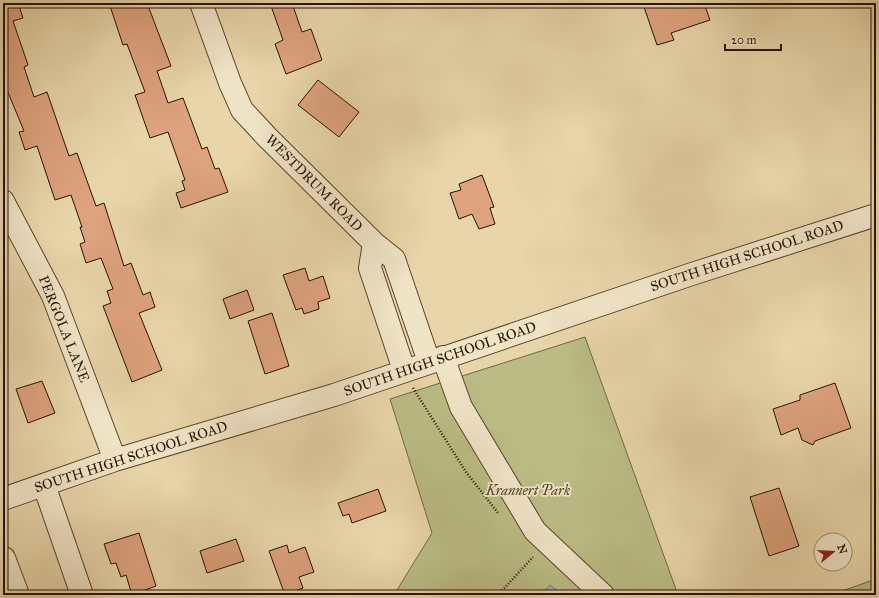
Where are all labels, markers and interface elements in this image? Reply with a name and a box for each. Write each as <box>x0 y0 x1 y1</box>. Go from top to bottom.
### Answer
scale bar <box>725 26 781 52</box>
text: 20 m <box>731 33 757 47</box>
street label: WESTDRUM ROAD <box>262 131 366 235</box>
street label: SOUTH HIGH SCHOOL ROAD <box>648 217 846 295</box>
street label: PERGOLA LANE <box>35 273 93 385</box>
street label: SOUTH HIGH SCHOOL ROAD <box>342 318 538 400</box>
street label: SOUTH HIGH SCHOOL ROAD <box>32 418 230 496</box>
park label: Krannert Park <box>485 482 571 499</box>
north arrow <box>813 532 853 572</box>
text: N <box>834 543 850 556</box>

